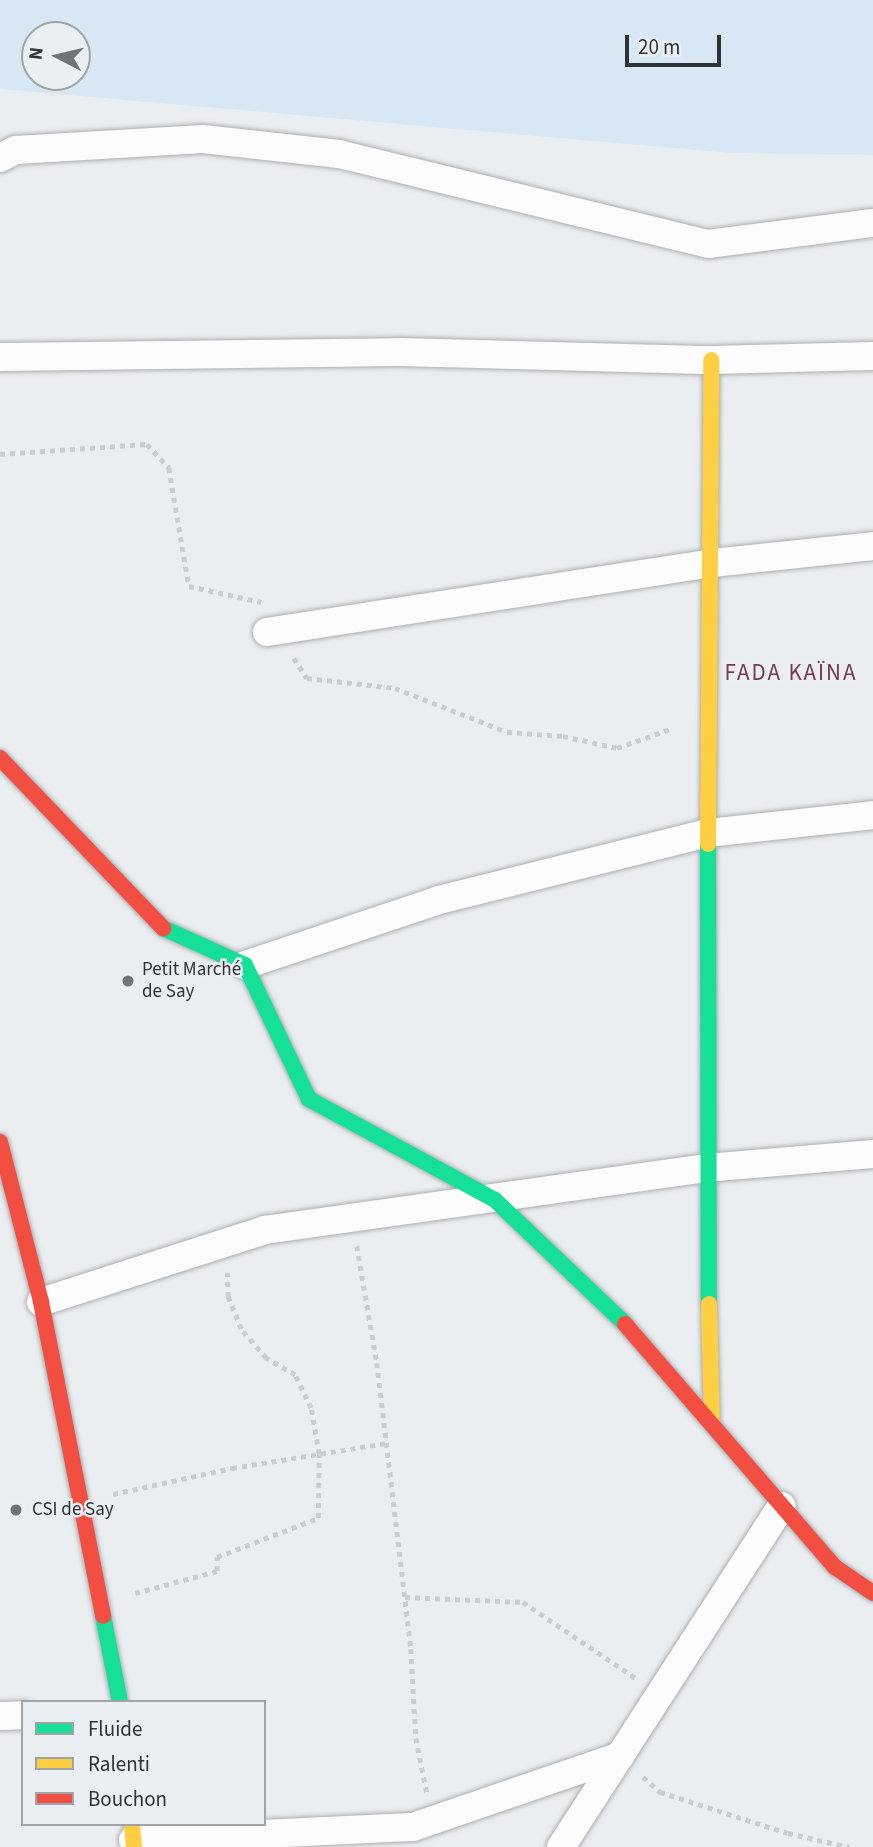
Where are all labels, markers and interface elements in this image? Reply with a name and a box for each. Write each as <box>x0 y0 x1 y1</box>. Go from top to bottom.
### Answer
north arrow <box>21 21 91 91</box>
scale bar <box>628 21 724 65</box>
text: 20 m <box>638 32 680 62</box>
text: N <box>22 46 51 62</box>
district label: FADA KAÏNA <box>726 659 856 687</box>
place label: Petit Marché de Say <box>142 959 241 1003</box>
marker: Petit Marché de Say <box>120 973 136 989</box>
place label: CSI de Say <box>32 1499 114 1521</box>
marker: CSI de Say <box>6 1500 26 1520</box>
legend <box>21 1700 266 1826</box>
text: Fluide <box>88 1714 142 1744</box>
text: Ralenti <box>88 1749 150 1779</box>
text: Bouchon <box>88 1784 167 1814</box>

